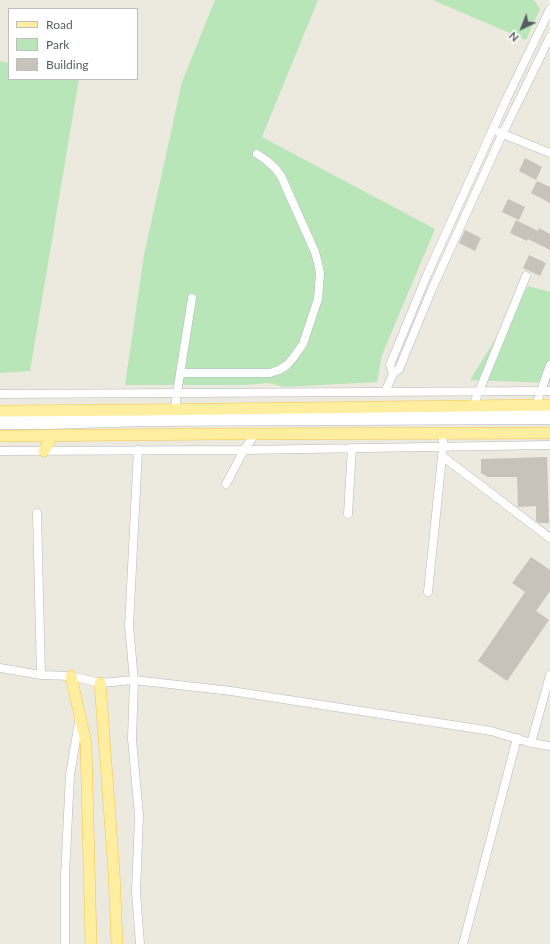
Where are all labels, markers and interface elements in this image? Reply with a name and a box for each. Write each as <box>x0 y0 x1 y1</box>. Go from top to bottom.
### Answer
legend <box>8 8 138 80</box>
north arrow <box>502 8 542 48</box>
text: Road <box>46 17 73 32</box>
text: N <box>506 30 521 45</box>
text: Park <box>46 37 69 52</box>
text: Building <box>46 57 89 72</box>

